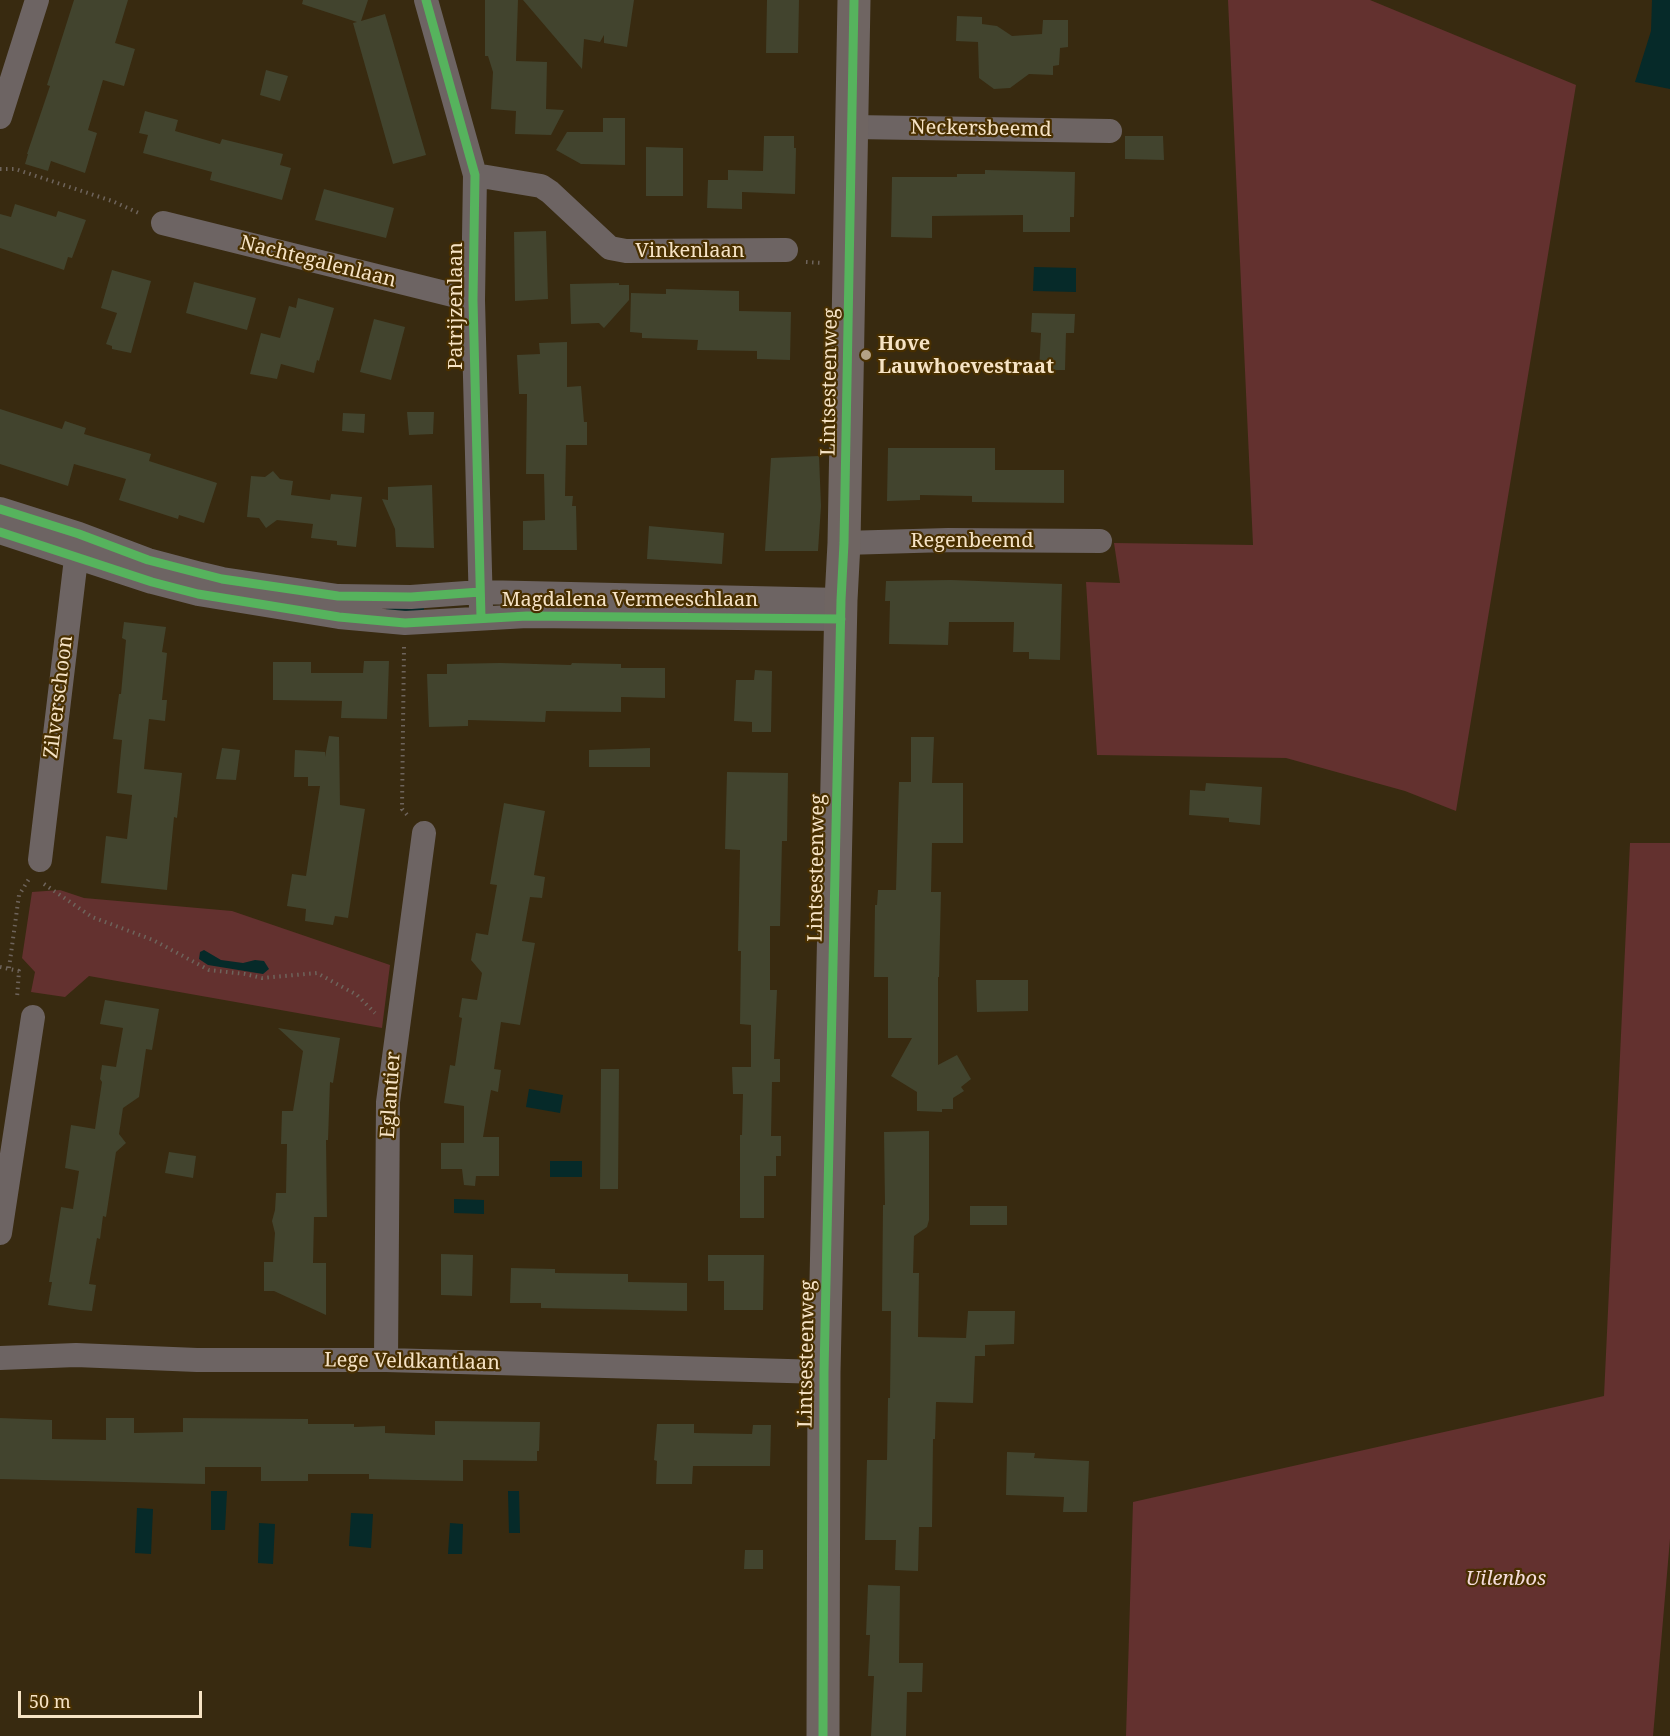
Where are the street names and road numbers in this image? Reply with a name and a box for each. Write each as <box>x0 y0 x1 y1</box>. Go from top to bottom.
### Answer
street label: Neckersbeemd <box>910 116 1052 142</box>
street label: Nachtegalenlaan <box>237 231 399 293</box>
street label: Vinkenlaan <box>635 239 745 263</box>
street label: Patrijzenlaan <box>444 242 468 370</box>
street label: Lintsesteenweg <box>817 308 843 456</box>
street label: Regenbeemd <box>910 529 1034 553</box>
street label: Magdalena Vermeeschlaan <box>502 588 758 612</box>
street label: Zilverschoon <box>40 634 78 760</box>
street label: Lintsesteenweg <box>804 794 830 942</box>
street label: Eglantier <box>376 1051 406 1139</box>
street label: Lintsesteenweg <box>794 1280 820 1428</box>
street label: Lege Veldkantlaan <box>324 1348 500 1376</box>

